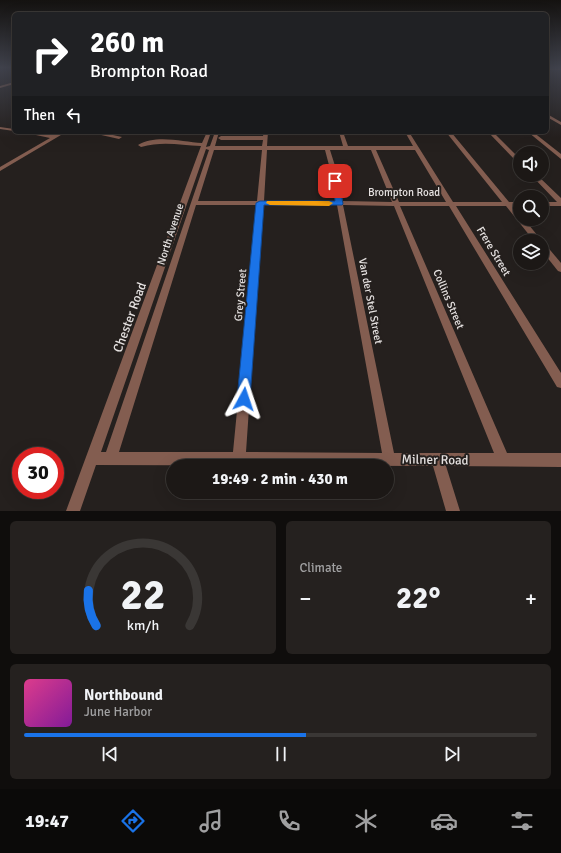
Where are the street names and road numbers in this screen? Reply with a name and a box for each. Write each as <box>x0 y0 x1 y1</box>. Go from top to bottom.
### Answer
street label: Brompton Road <box>368 186 440 199</box>
street label: North Avenue <box>154 202 187 267</box>
street label: Frere Street <box>474 224 513 278</box>
street label: Van der Stel Street <box>356 257 385 345</box>
street label: Collins Street <box>430 267 467 331</box>
street label: Grey Street <box>232 268 249 322</box>
street label: Chester Road <box>110 280 150 355</box>
street label: Milner Road <box>401 451 469 469</box>

